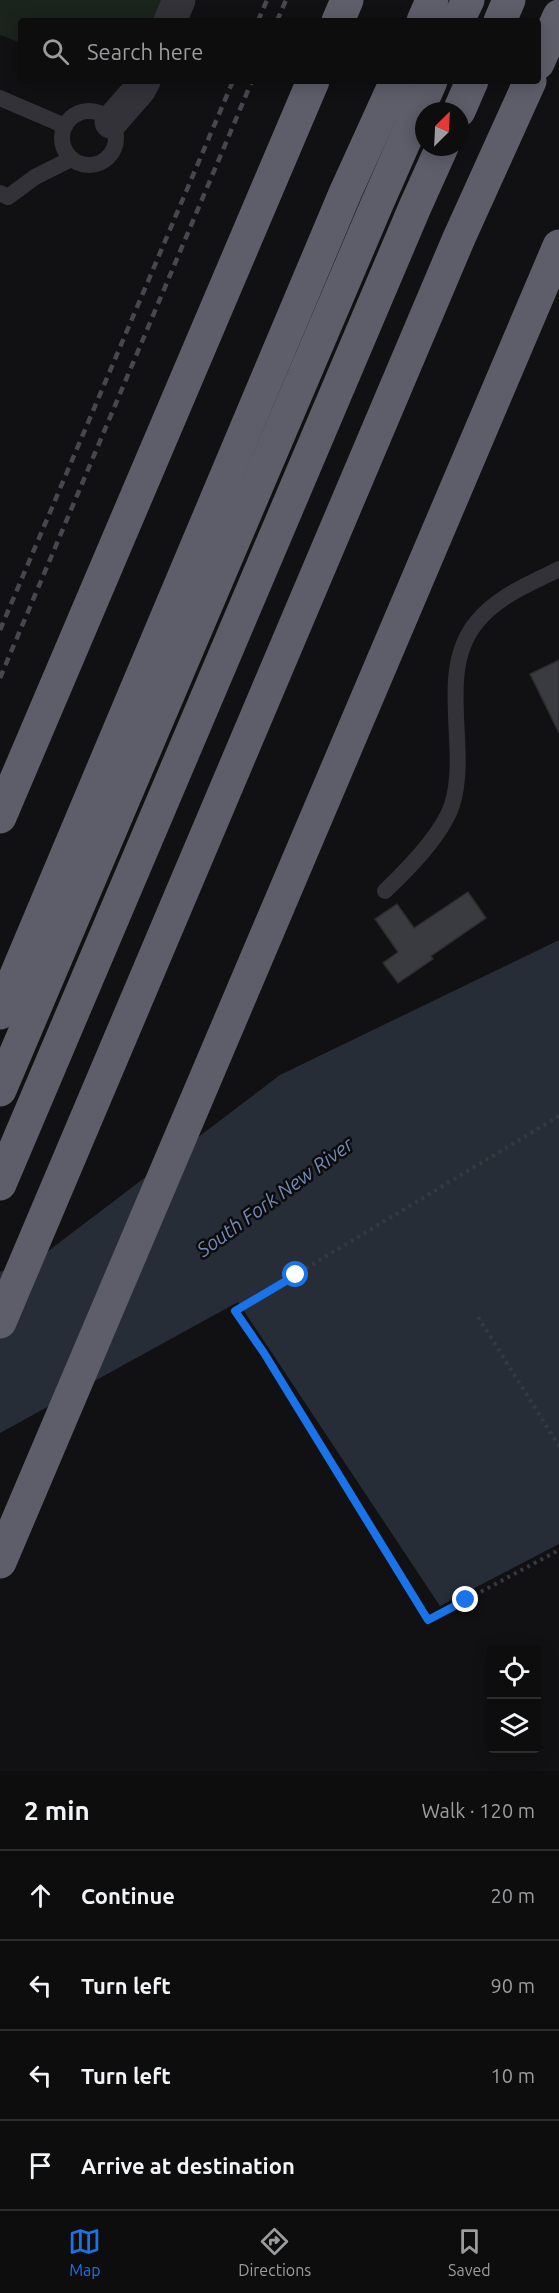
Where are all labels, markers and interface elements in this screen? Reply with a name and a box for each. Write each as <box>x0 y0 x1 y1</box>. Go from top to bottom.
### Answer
search box <box>18 18 541 84</box>
icon: search <box>39 35 72 68</box>
text: Search here <box>87 39 203 64</box>
north arrow <box>415 102 469 156</box>
water label: South Fork New River <box>191 1131 358 1262</box>
route start <box>282 1261 308 1287</box>
route end <box>452 1586 478 1612</box>
map controls <box>487 1645 541 1753</box>
button: locate <box>487 1645 541 1699</box>
button: layers <box>487 1699 541 1753</box>
text: 2 min <box>24 1796 90 1825</box>
text: Walk · 120 m <box>422 1799 535 1822</box>
icon: ahead <box>24 1879 57 1912</box>
text: Continue <box>81 1883 175 1908</box>
text: 20 m <box>491 1884 535 1907</box>
icon: left <box>24 1969 57 2002</box>
text: Turn left <box>81 1973 171 1998</box>
text: 90 m <box>491 1974 535 1997</box>
icon: left <box>24 2059 57 2092</box>
text: Turn left <box>81 2063 171 2088</box>
text: 10 m <box>491 2064 535 2087</box>
icon: arrive <box>24 2149 57 2182</box>
text: Arrive at destination <box>81 2153 295 2178</box>
tab: Map <box>68 2225 101 2279</box>
tab: Directions <box>238 2225 311 2279</box>
tab: Saved <box>448 2225 491 2279</box>

